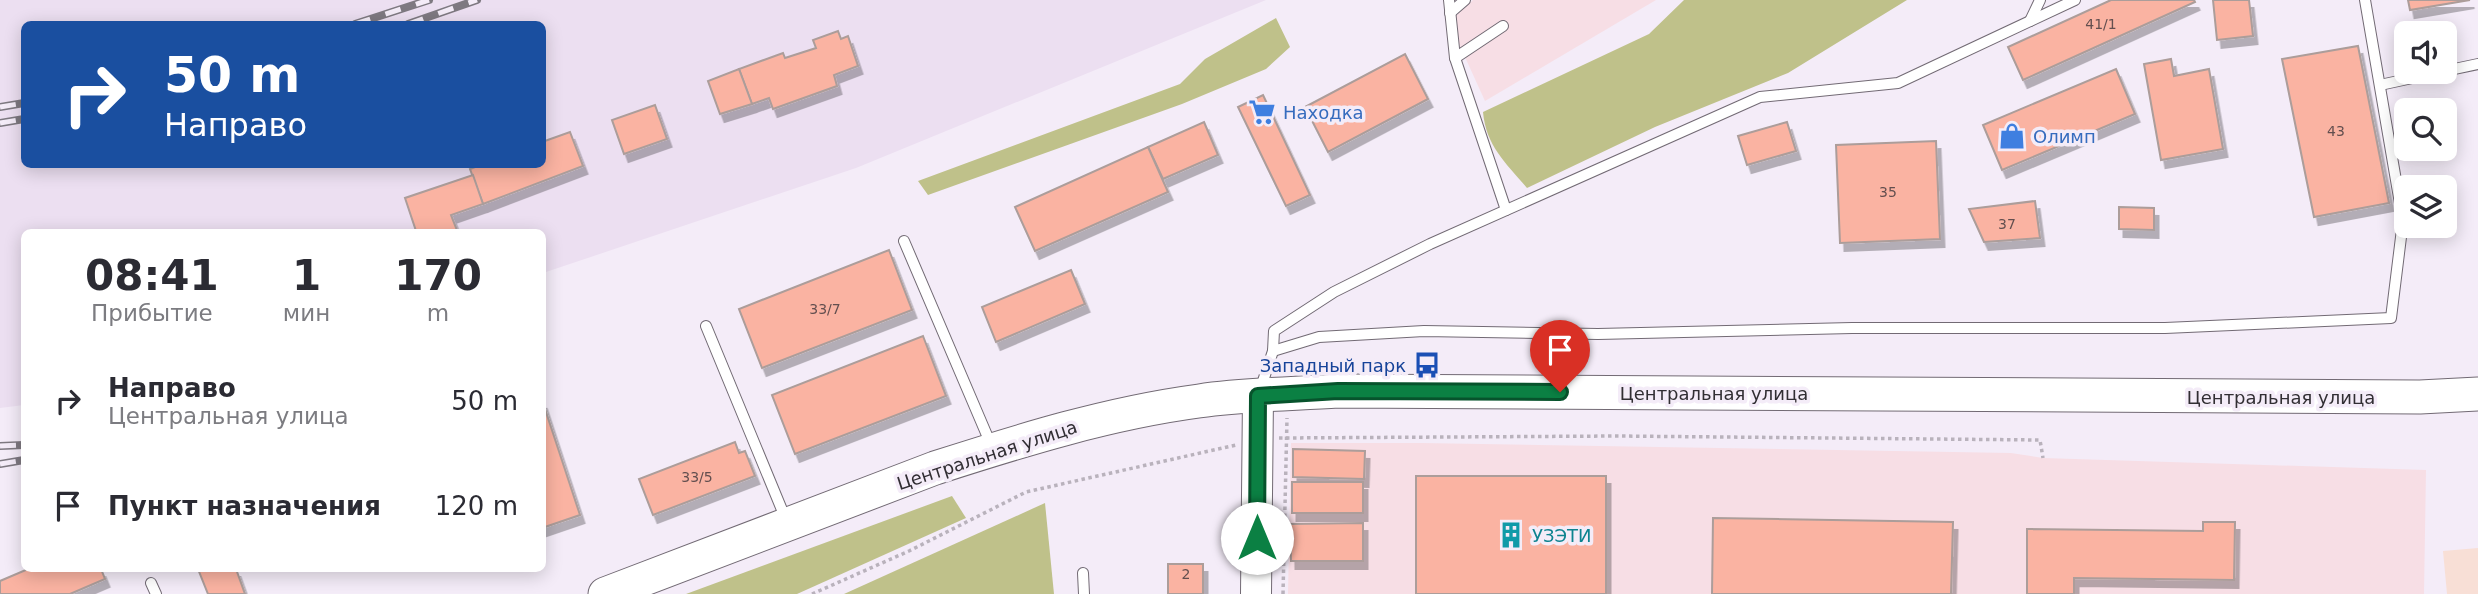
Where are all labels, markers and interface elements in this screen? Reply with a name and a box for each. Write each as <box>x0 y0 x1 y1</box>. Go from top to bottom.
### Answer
house number: 41/1 <box>2085 16 2117 32</box>
map controls <box>2394 21 2457 238</box>
button: sound <box>2394 21 2457 84</box>
text: 50 m <box>164 47 300 104</box>
icon: right <box>49 49 140 140</box>
supermarket icon: Находка <box>1247 97 1277 127</box>
button: search <box>2394 98 2457 161</box>
place label: Находка <box>1283 102 1364 123</box>
text: Направо <box>164 106 307 144</box>
shop icon: Олимп <box>1997 121 2027 151</box>
house number: 43 <box>2327 123 2345 139</box>
place label: Олимп <box>2033 126 2096 147</box>
button: layers <box>2394 175 2457 238</box>
house number: 35 <box>1879 184 1897 200</box>
house number: 37 <box>1998 216 2016 232</box>
text: 08:41 <box>85 251 219 300</box>
text: 1 <box>292 251 321 300</box>
text: 170 <box>394 251 482 300</box>
text: Прибытие <box>91 300 213 326</box>
text: мин <box>283 300 330 326</box>
text: m <box>427 300 449 326</box>
house number: 33/7 <box>809 301 841 317</box>
pin <box>1530 320 1590 392</box>
icon: arrive <box>1541 331 1579 369</box>
bus stop icon: Западный парк <box>1412 350 1442 380</box>
place label: Западный парк <box>1260 355 1406 376</box>
text: Направо <box>108 373 236 403</box>
icon: right <box>49 382 87 420</box>
street label: Центральная улица <box>1620 383 1808 404</box>
text: 50 m <box>451 386 518 416</box>
street label: Центральная улица <box>2187 387 2375 408</box>
text: Центральная улица <box>108 403 349 429</box>
street label: Центральная улица <box>894 416 1080 494</box>
house number: 33/5 <box>681 469 713 485</box>
icon: arrive <box>49 487 87 525</box>
text: Пункт назначения <box>108 491 381 521</box>
text: 120 m <box>435 491 518 521</box>
position arrow <box>1220 501 1294 575</box>
building icon: УЗЭТИ <box>1496 520 1526 550</box>
place label: УЗЭТИ <box>1532 525 1592 546</box>
house number: 2 <box>1182 566 1190 582</box>

